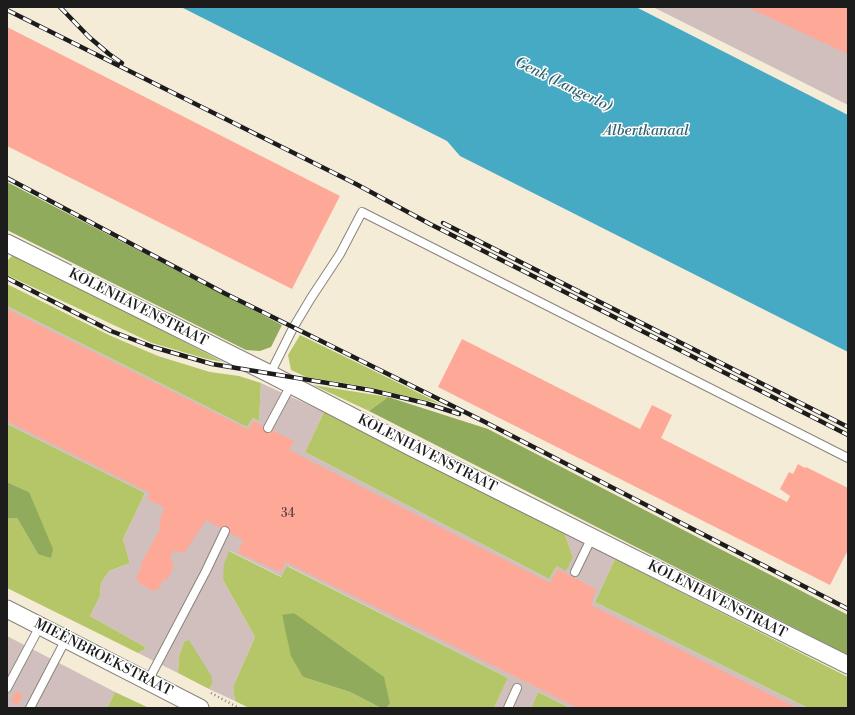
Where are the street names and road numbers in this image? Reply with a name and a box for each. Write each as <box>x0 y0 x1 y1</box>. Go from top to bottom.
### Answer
street label: KOLENHAVENSTRAAT <box>66 266 210 350</box>
street label: KOLENHAVENSTRAAT <box>355 412 499 496</box>
street label: KOLENHAVENSTRAAT <box>645 558 789 642</box>
street label: MIEËNBROEKSTRAAT <box>31 616 175 700</box>

